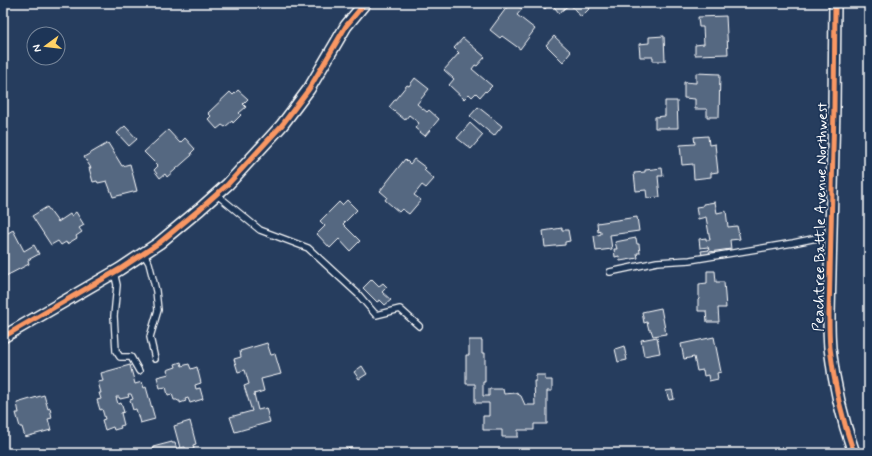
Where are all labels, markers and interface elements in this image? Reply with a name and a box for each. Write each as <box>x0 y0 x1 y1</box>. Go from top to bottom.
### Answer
north arrow <box>26 26 66 66</box>
text: N <box>30 43 45 54</box>
street label: Peachtree Battle Avenue Northwest <box>809 102 833 332</box>

